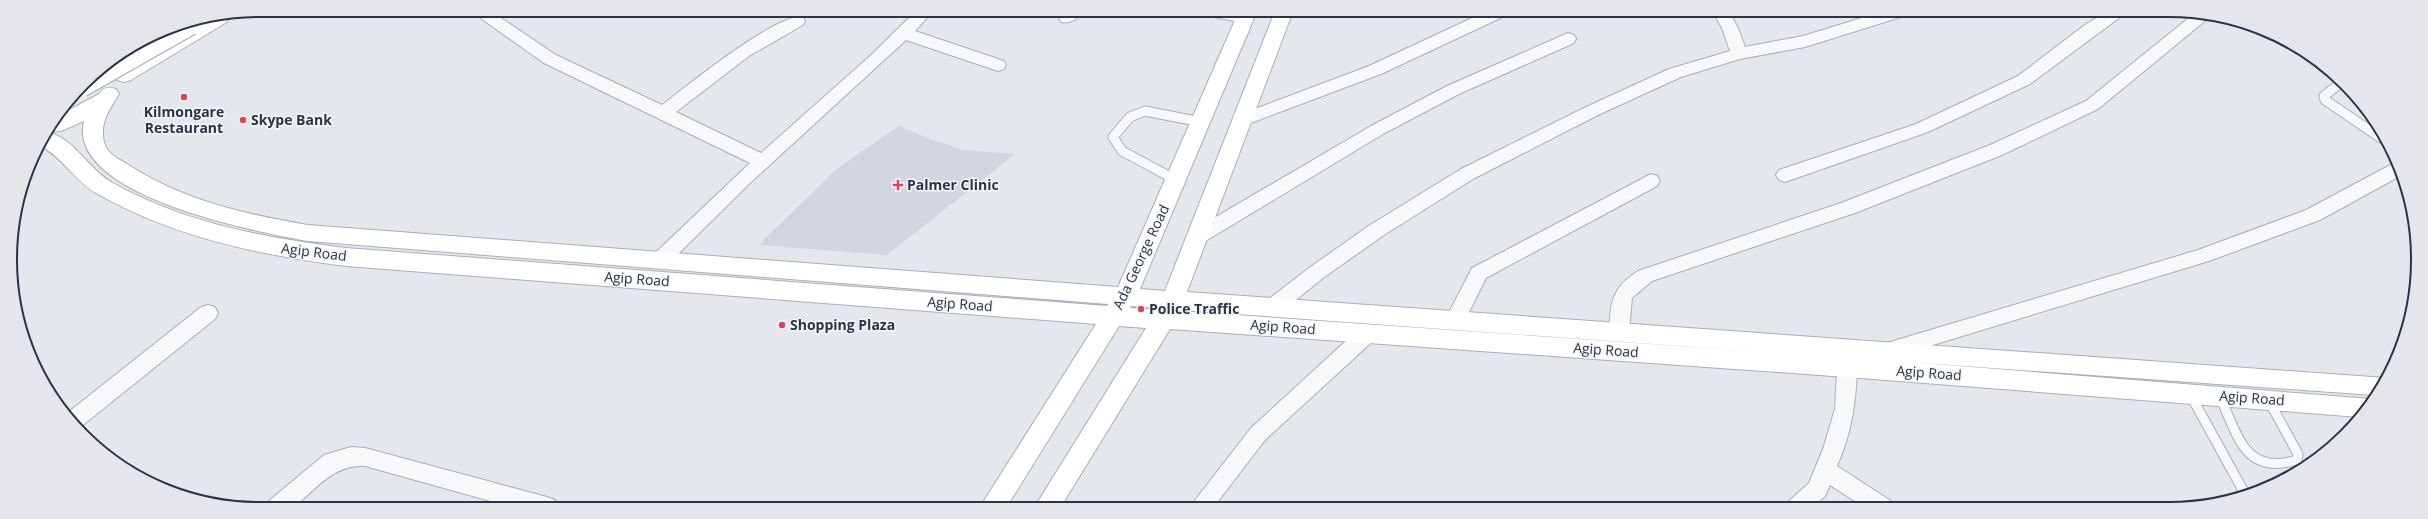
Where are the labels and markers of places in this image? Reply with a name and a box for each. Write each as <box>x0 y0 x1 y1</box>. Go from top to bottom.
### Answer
marker: Kilmongare Restaurant <box>179 92 189 102</box>
place label: Kilmongare Restaurant <box>144 102 224 137</box>
place label: Skype Bank <box>251 110 332 129</box>
marker: Skype Bank <box>238 115 248 125</box>
place label: Palmer Clinic <box>907 175 999 194</box>
marker: Palmer Clinic <box>892 179 904 191</box>
place label: Police Traffic <box>1149 299 1239 318</box>
marker: Police Traffic <box>1136 304 1146 314</box>
place label: Shopping Plaza <box>790 315 895 334</box>
marker: Shopping Plaza <box>777 320 787 330</box>

